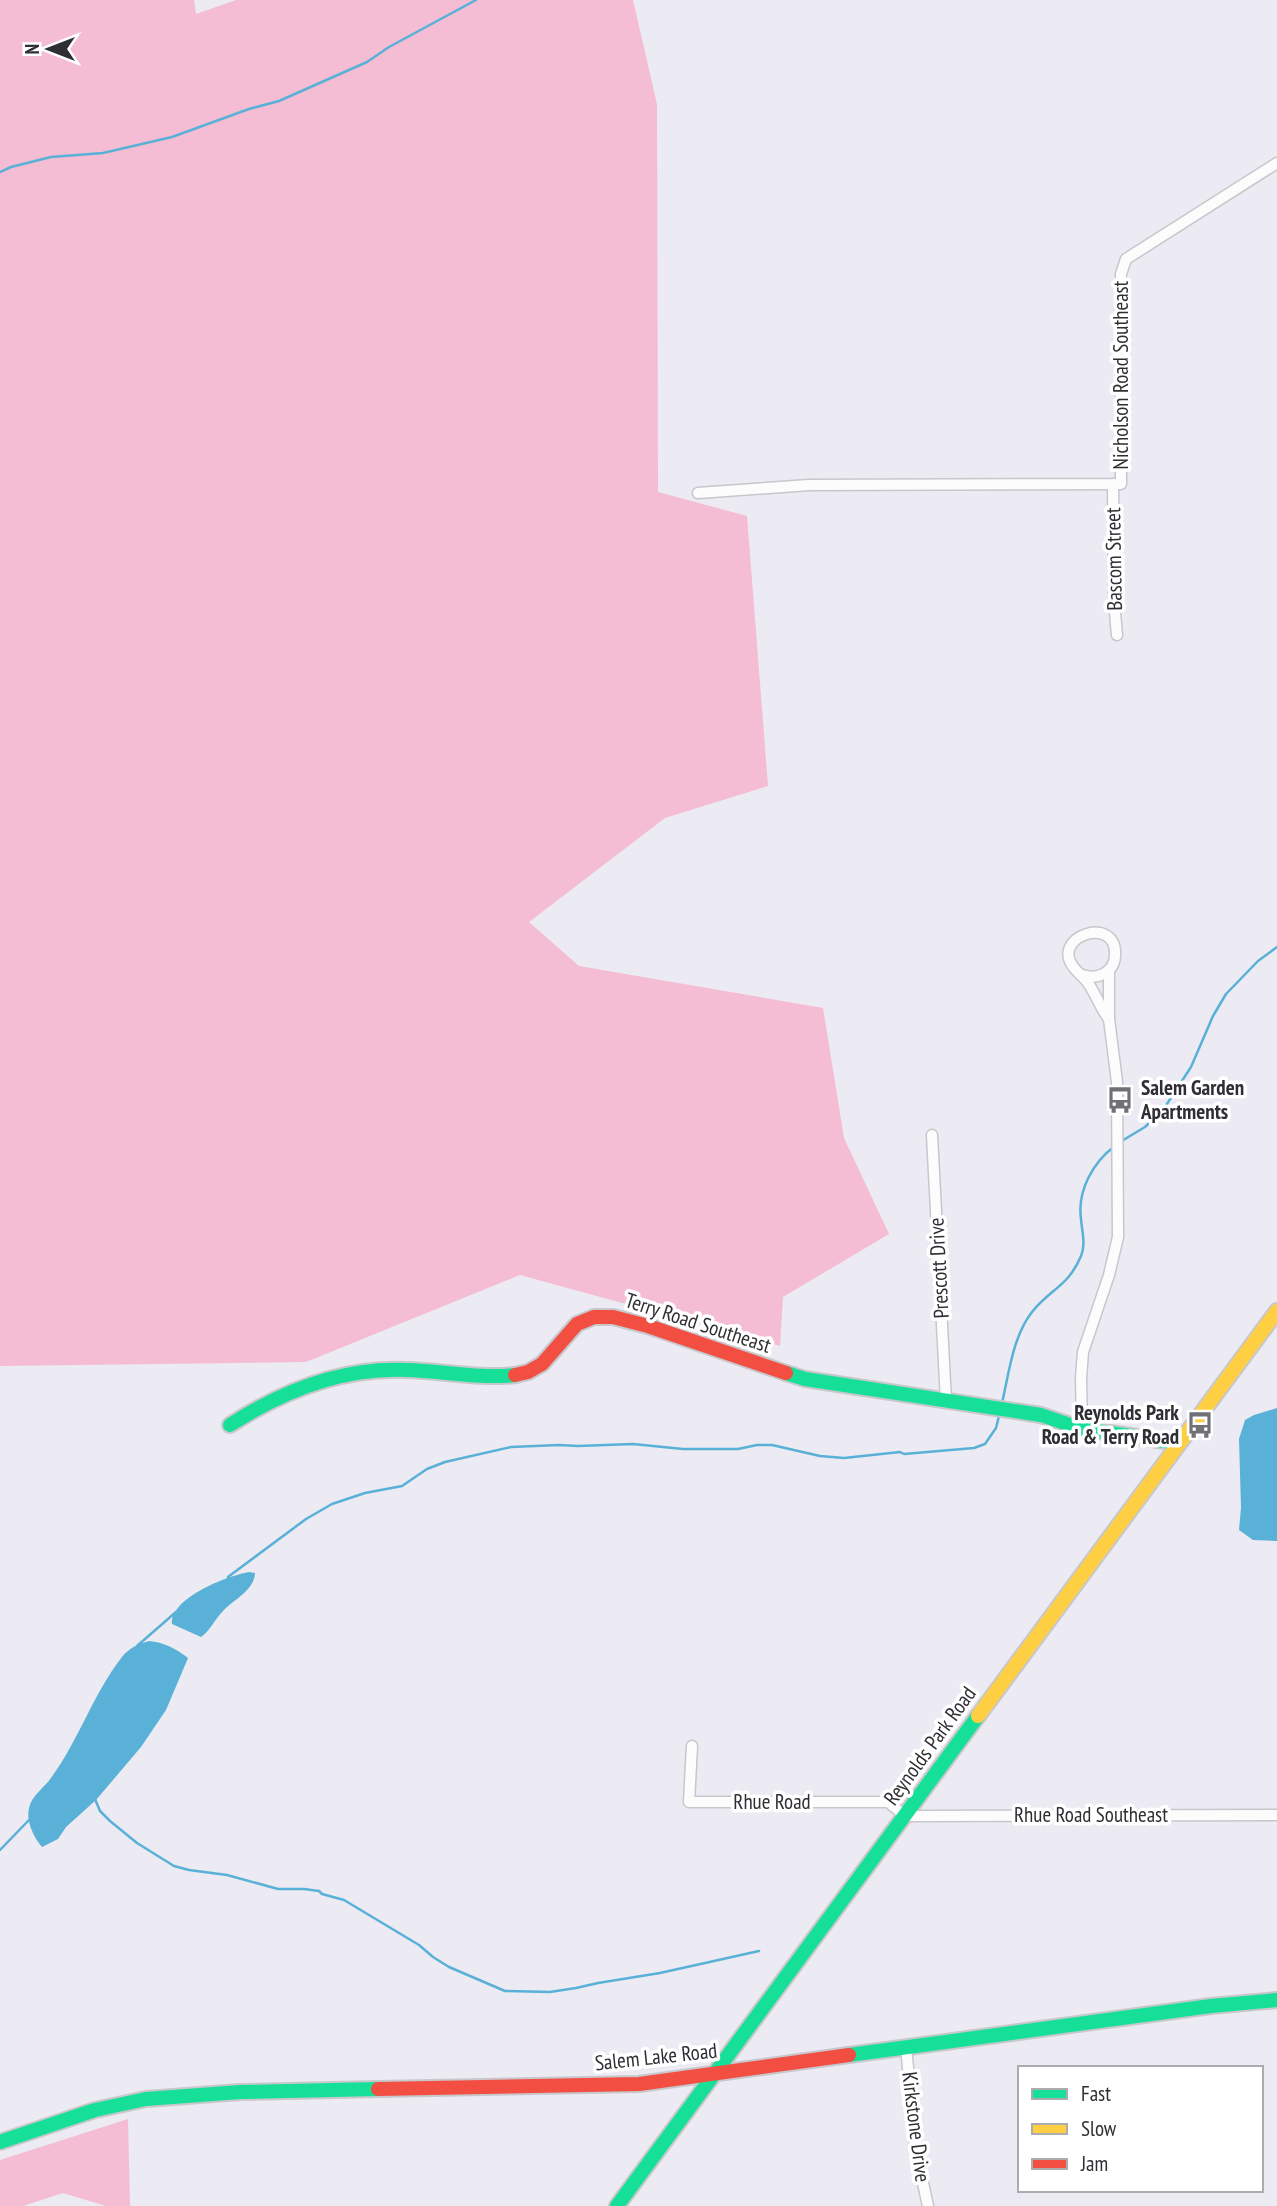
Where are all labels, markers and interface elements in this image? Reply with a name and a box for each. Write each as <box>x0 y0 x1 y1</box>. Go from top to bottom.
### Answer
north arrow <box>14 14 84 84</box>
text: N <box>20 44 44 54</box>
street label: Nicholson Road Southeast <box>1107 280 1134 469</box>
street label: Bascom Street <box>1099 507 1128 611</box>
place label: Salem Garden Apartments <box>1140 1074 1244 1125</box>
bus stop icon: Salem Garden Apartments <box>1105 1085 1135 1115</box>
street label: Prescott Drive <box>922 1217 955 1319</box>
street label: Terry Road Southeast <box>622 1286 775 1359</box>
place label: Reynolds Park Road & Terry Road <box>1042 1399 1179 1450</box>
bus stop icon: Reynolds Park Road & Terry Road <box>1185 1410 1215 1440</box>
street label: Reynolds Park Road <box>877 1681 982 1810</box>
street label: Rhue Road <box>733 1788 811 1815</box>
street label: Rhue Road Southeast <box>1014 1801 1168 1828</box>
street label: Salem Lake Road <box>593 2037 718 2076</box>
legend <box>1018 2066 1263 2192</box>
street label: Kirkstone Drive <box>896 2070 937 2184</box>
text: Fast <box>1081 2080 1111 2107</box>
text: Slow <box>1081 2115 1117 2142</box>
text: Jam <box>1080 2150 1108 2177</box>

